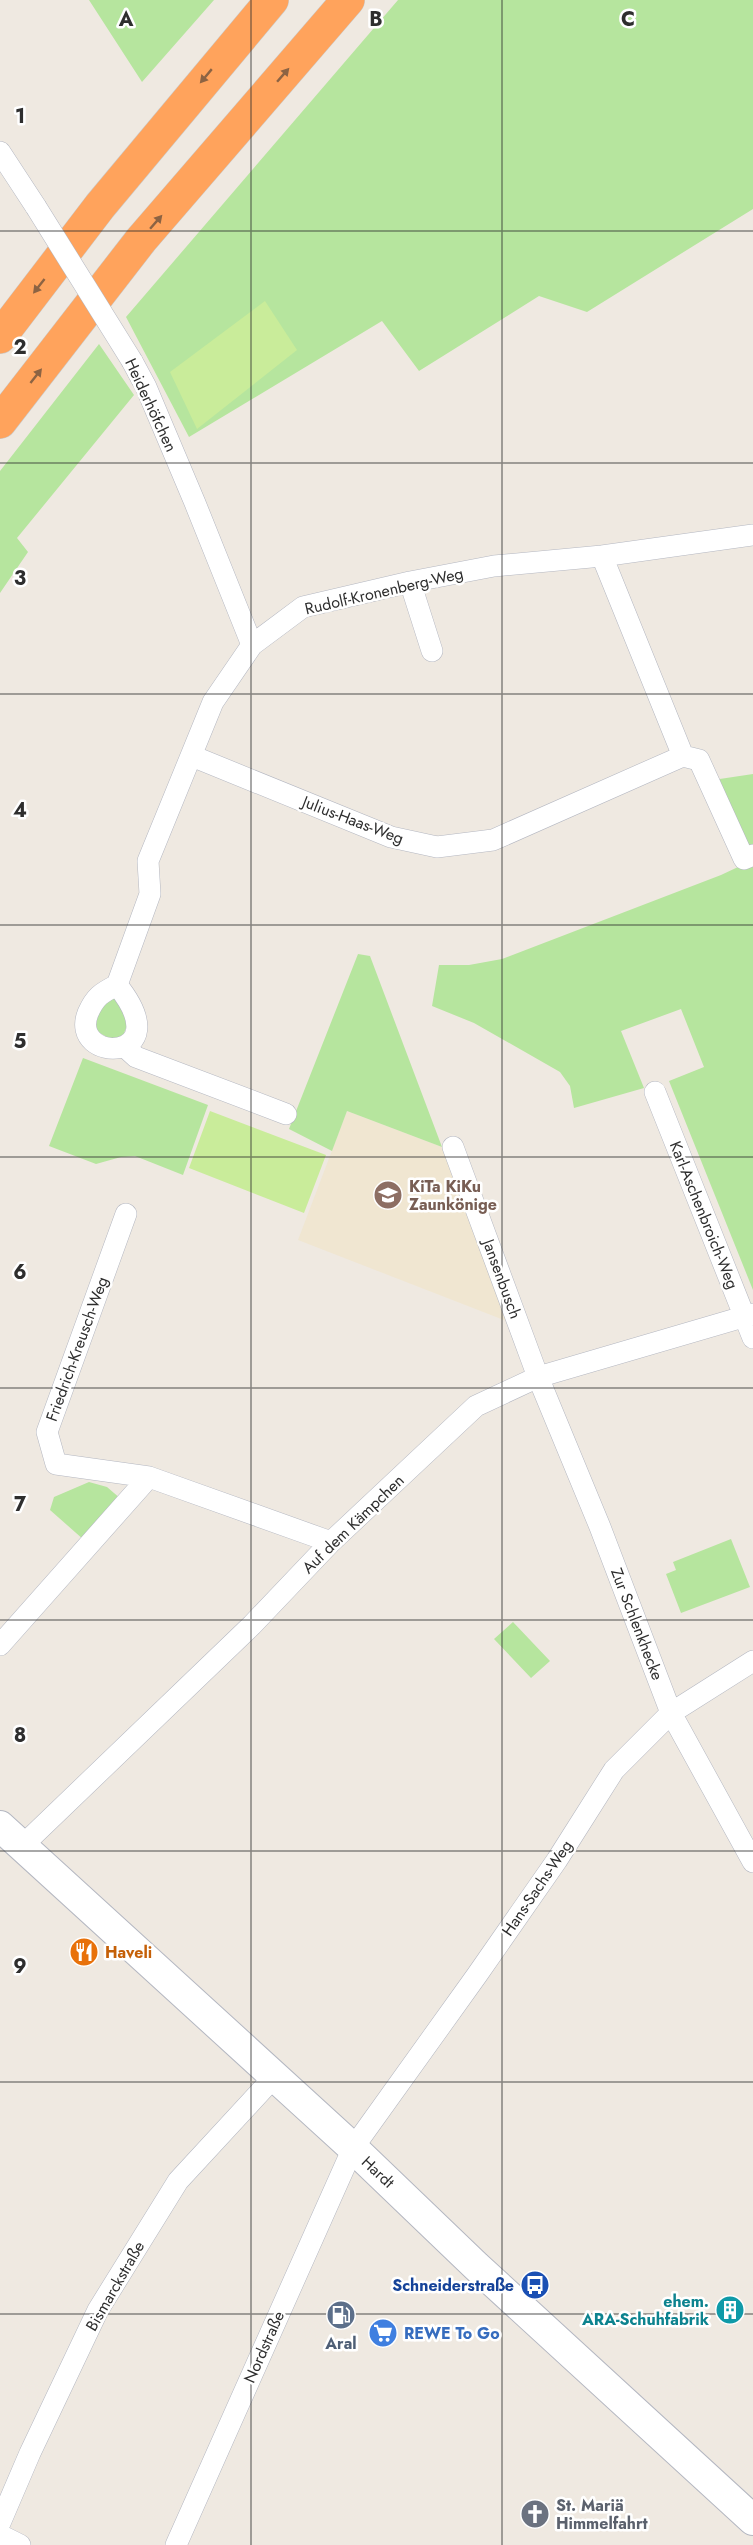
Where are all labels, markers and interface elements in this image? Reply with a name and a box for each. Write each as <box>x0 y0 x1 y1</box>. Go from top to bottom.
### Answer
text: A <box>118 5 134 34</box>
text: B <box>369 5 383 34</box>
text: C <box>621 5 635 34</box>
one-way arrow <box>277 67 290 83</box>
one-way arrow <box>200 68 213 84</box>
text: 1 <box>15 102 25 131</box>
one-way arrow <box>149 215 162 230</box>
one-way arrow <box>33 278 45 294</box>
text: 2 <box>13 333 27 362</box>
street label: Heiderhöfchen <box>119 354 183 456</box>
one-way arrow <box>29 368 42 384</box>
street label: Rudolf-Kronenberg-Weg <box>303 562 465 620</box>
text: 3 <box>14 564 26 593</box>
street label: Julius-Haas-Weg <box>297 789 407 850</box>
text: 4 <box>13 796 27 825</box>
text: 5 <box>14 1027 27 1056</box>
street label: Karl-Aschenbroich-Weg <box>664 1138 744 1292</box>
place label: KiTa KiKu Zaunkönige <box>409 1175 497 1216</box>
school or university icon: KiTa KiKu Zaunkönige <box>372 1179 404 1211</box>
street label: Jansenbusch <box>476 1234 527 1322</box>
text: 6 <box>13 1258 27 1287</box>
street label: Friedrich-Kreusch-Weg <box>40 1273 114 1425</box>
street label: Auf dem Kämpchen <box>297 1469 409 1579</box>
text: 7 <box>14 1490 27 1519</box>
street label: Zur Schlenkhecke <box>605 1565 669 1683</box>
text: 8 <box>14 1721 26 1750</box>
street label: Hans-Sachs-Weg <box>496 1835 578 1941</box>
restaurant icon: Haveli <box>68 1936 100 1968</box>
place label: Haveli <box>105 1941 152 1964</box>
text: 9 <box>13 1952 27 1981</box>
street label: Hardt <box>356 2151 400 2193</box>
street label: Bismarckstraße <box>80 2237 150 2335</box>
bus stop icon: Schneiderstraße <box>519 2269 551 2301</box>
place label: Schneiderstraße <box>392 2274 514 2297</box>
place label: ehem. ARA-Schuhfabrik <box>581 2290 710 2331</box>
building icon: ehem. ARA-Schuhfabrik <box>714 2294 746 2326</box>
fuel station icon: Aral <box>325 2299 357 2331</box>
street label: Nordstraße <box>238 2307 290 2387</box>
supermarket icon: REWE To Go <box>367 2317 399 2349</box>
place label: REWE To Go <box>404 2322 500 2345</box>
place label: Aral <box>324 2332 357 2355</box>
place label: St. Mariä Himmelfahrt <box>556 2494 649 2535</box>
church icon: St. Mariä Himmelfahrt <box>519 2498 551 2530</box>

